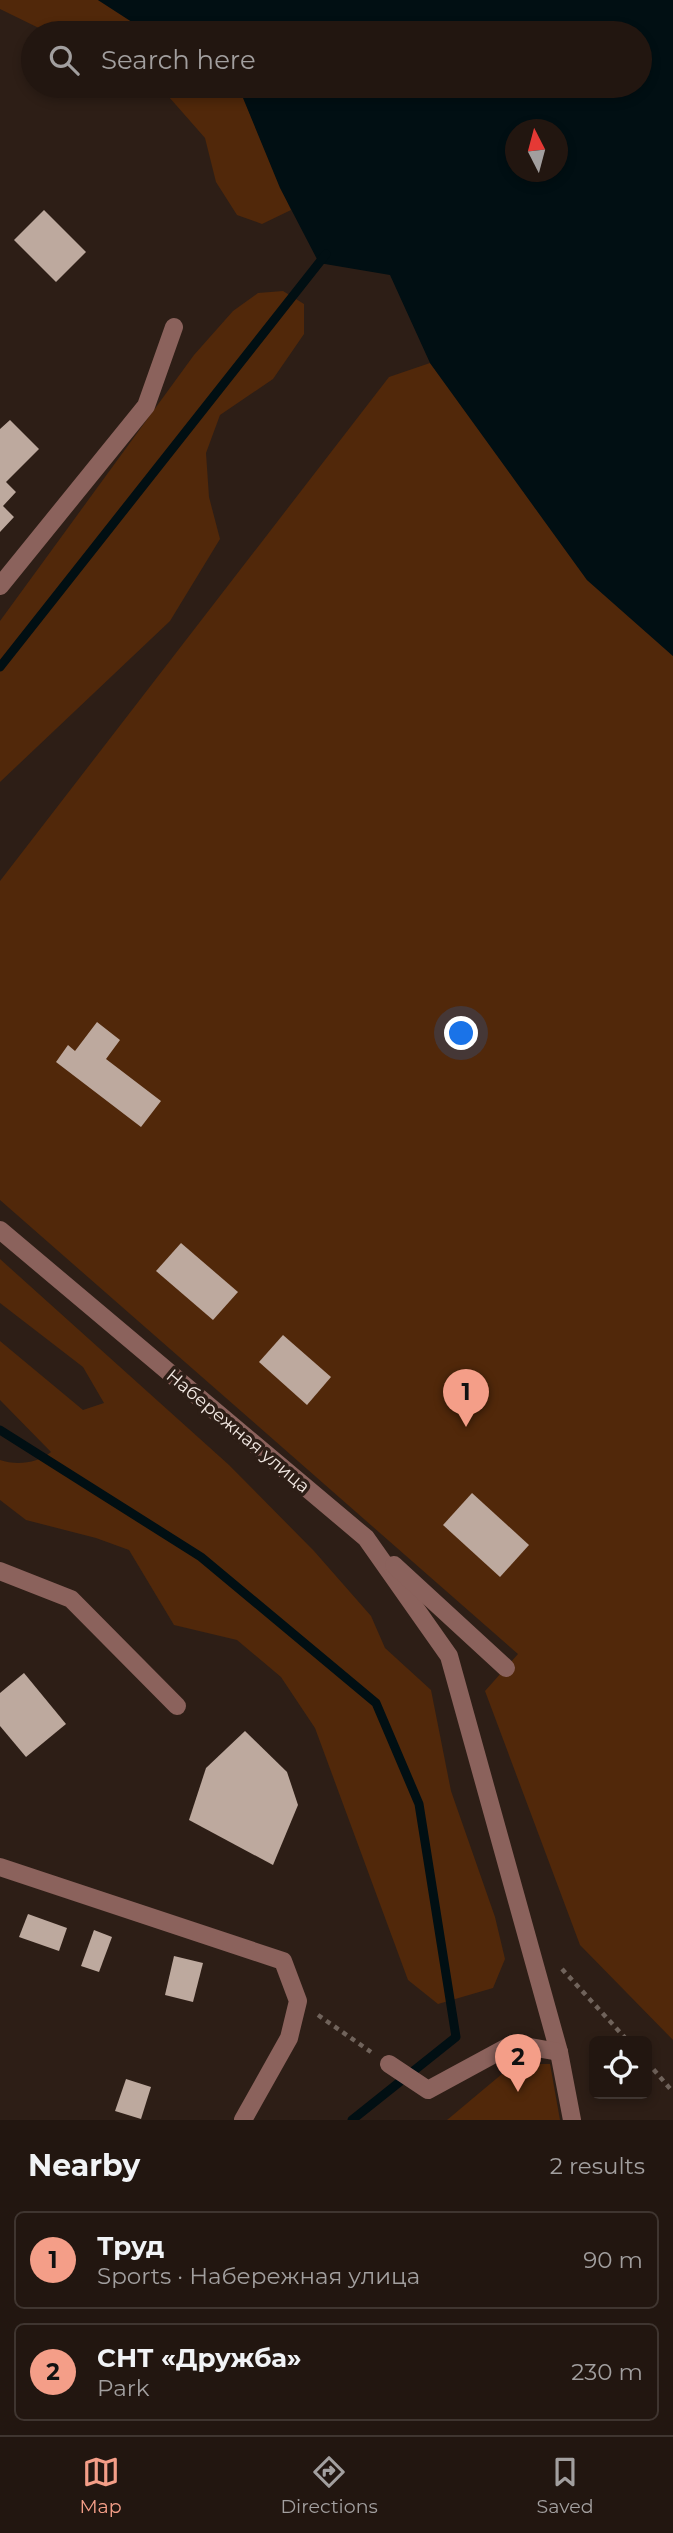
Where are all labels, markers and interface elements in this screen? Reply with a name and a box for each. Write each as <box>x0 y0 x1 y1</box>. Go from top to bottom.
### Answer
search box <box>21 21 652 98</box>
icon: search <box>45 41 83 79</box>
text: Search here <box>101 44 256 76</box>
north arrow <box>505 119 568 182</box>
your location <box>444 1016 478 1050</box>
street label: Набережная улица <box>162 1364 314 1498</box>
pin: 1 <box>443 1369 489 1427</box>
pin: 2 <box>495 2034 541 2092</box>
map controls <box>589 2036 652 2099</box>
button: locate <box>589 2036 652 2099</box>
text: Nearby <box>28 2147 140 2184</box>
text: 2 results <box>550 2152 645 2180</box>
text: Труд <box>97 2230 164 2262</box>
text: 1 <box>48 2246 58 2274</box>
text: 90 m <box>583 2246 643 2274</box>
text: Sports · Набережная улица <box>97 2262 420 2290</box>
text: СНТ «Дружба» <box>97 2342 302 2374</box>
text: 2 <box>46 2358 60 2386</box>
text: 230 m <box>571 2358 643 2386</box>
text: Park <box>97 2374 150 2402</box>
tab: Map <box>79 2453 122 2518</box>
tab: Directions <box>280 2453 378 2518</box>
tab: Saved <box>537 2453 594 2518</box>

